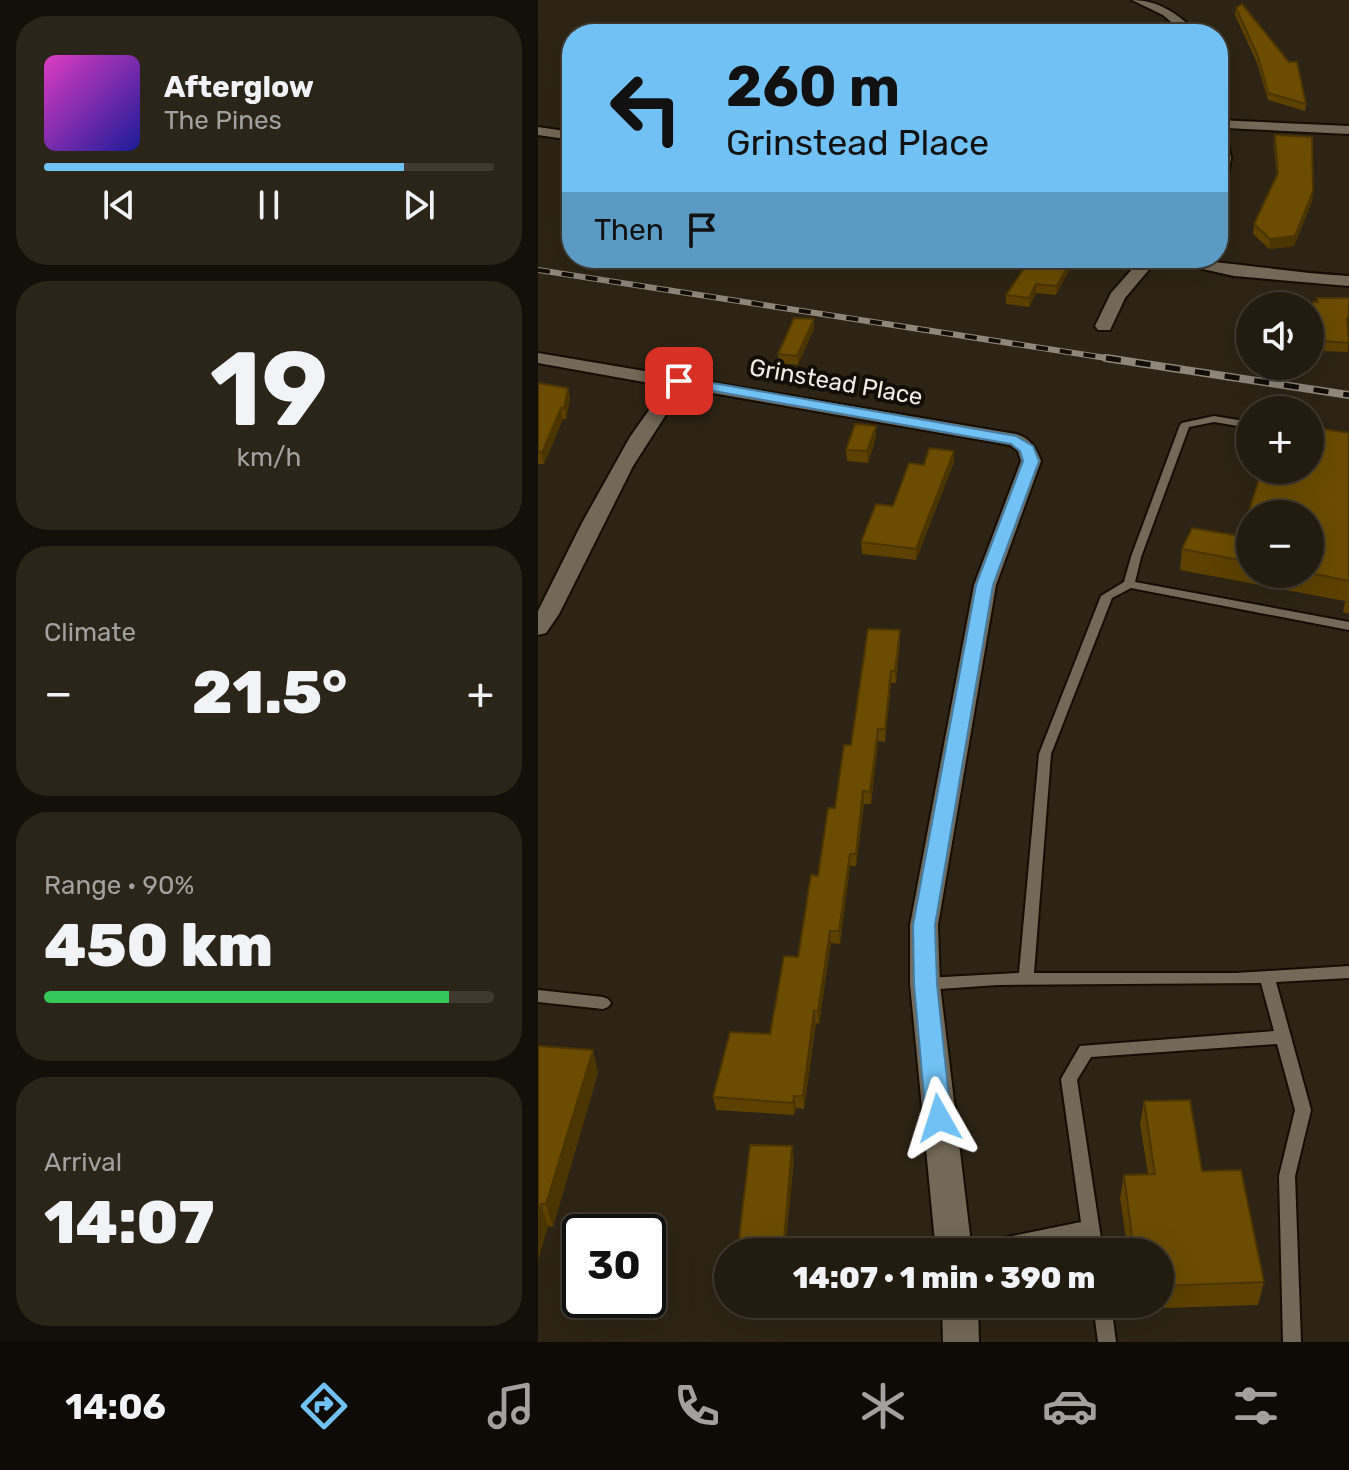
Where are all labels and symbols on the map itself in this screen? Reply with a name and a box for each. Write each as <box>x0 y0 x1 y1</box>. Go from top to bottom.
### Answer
pin <box>645 347 713 415</box>
street label: Grinstead Place <box>747 353 925 411</box>
position arrow <box>897 1076 981 1160</box>
speed limit sign: 30 <box>562 1214 666 1318</box>

